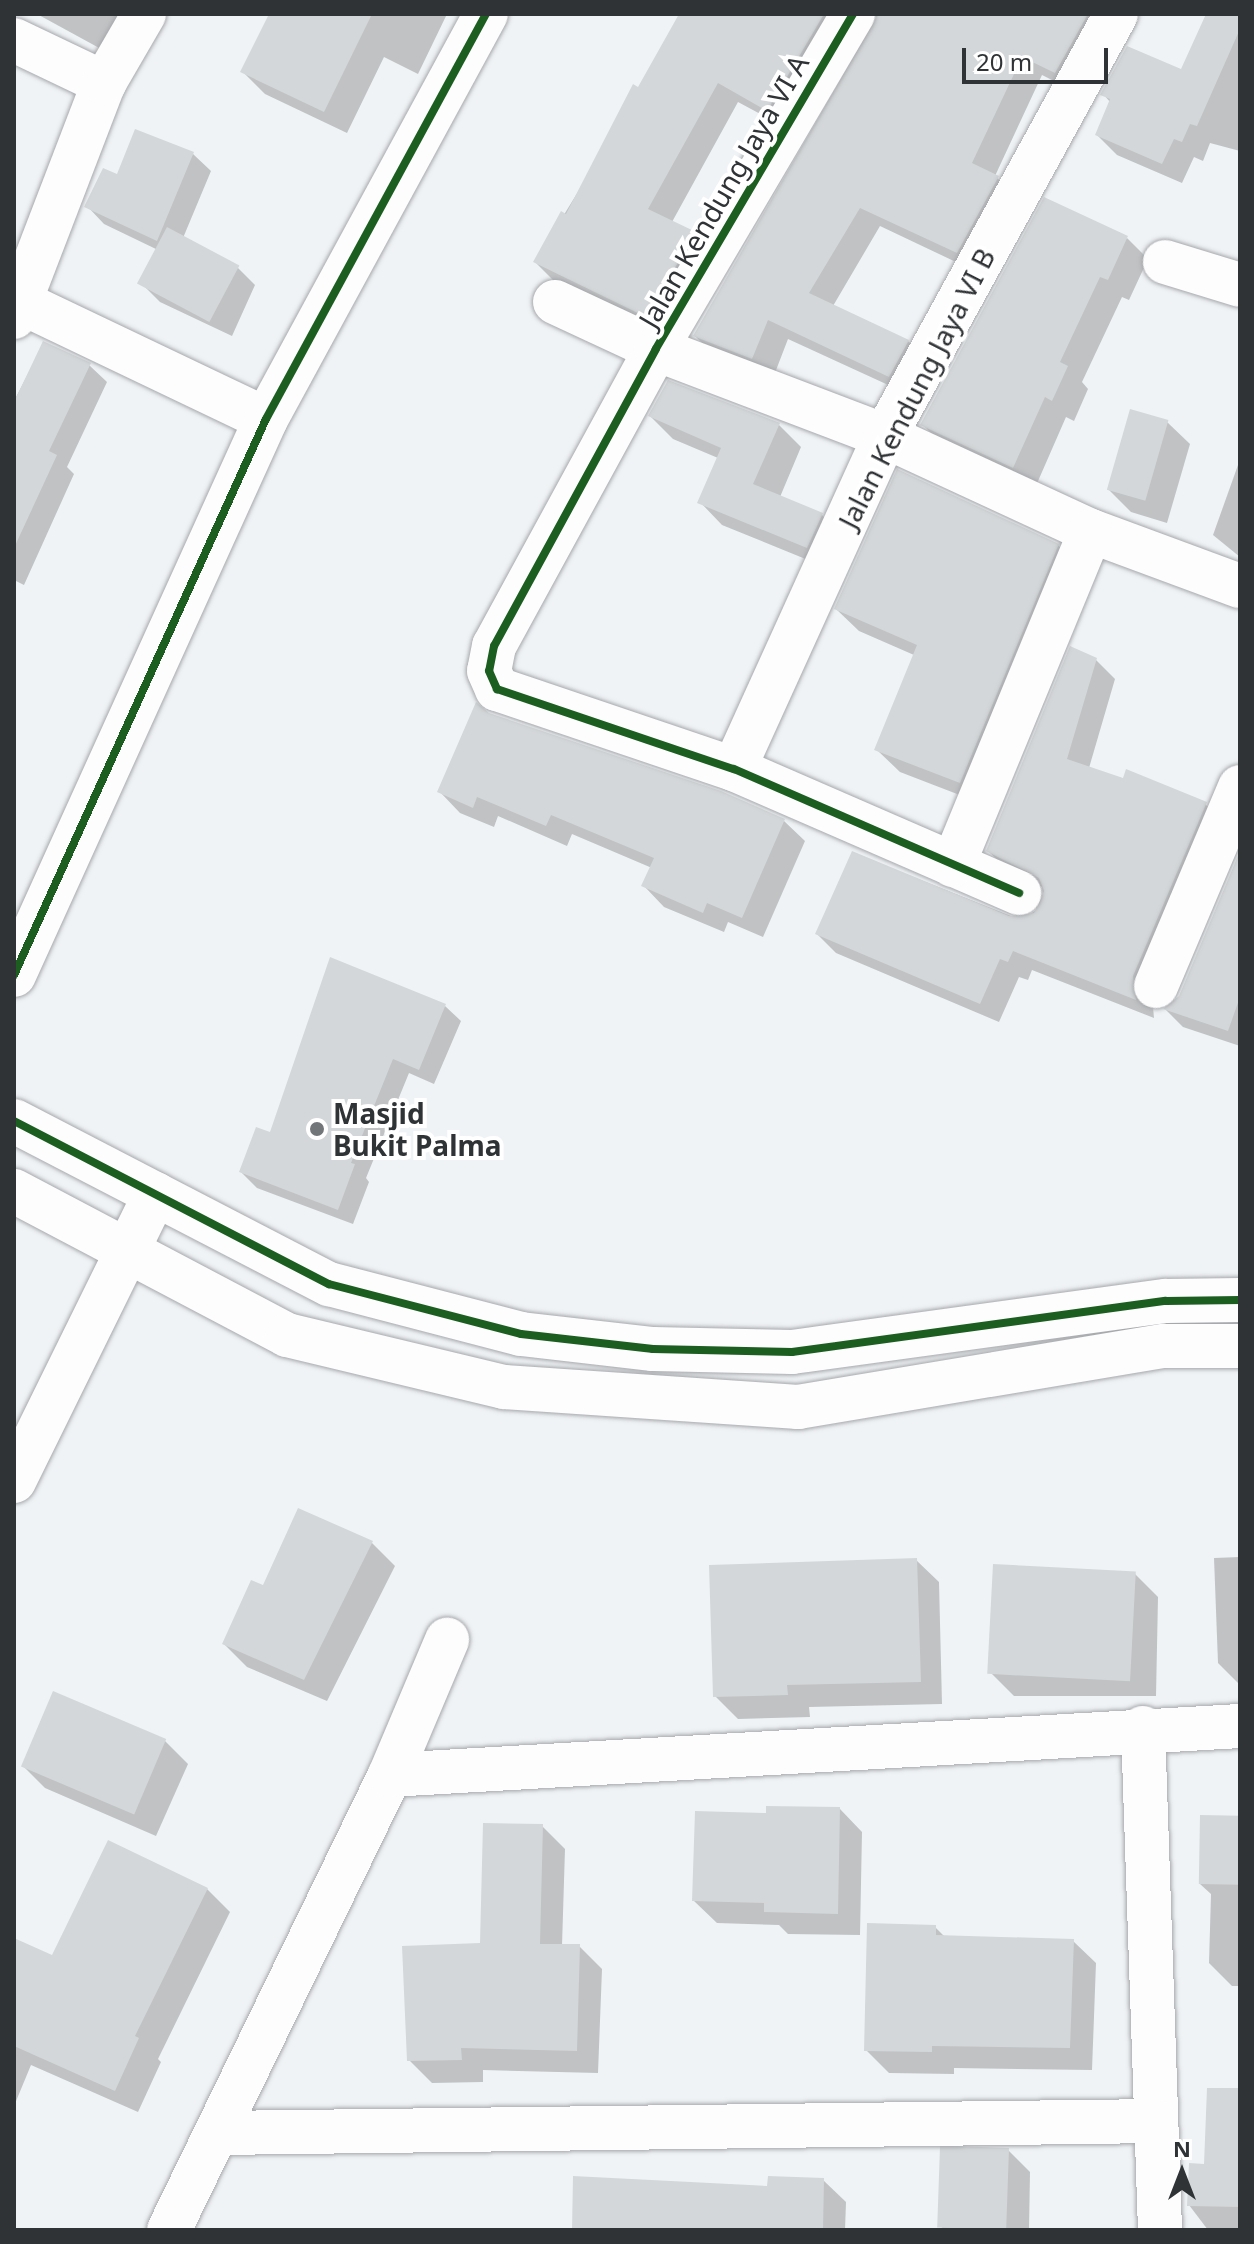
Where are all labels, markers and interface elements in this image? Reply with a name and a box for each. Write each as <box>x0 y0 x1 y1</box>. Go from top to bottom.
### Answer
scale bar <box>966 32 1112 82</box>
text: 20 m <box>976 45 1032 78</box>
street label: Jalan Kendung Jaya VI A <box>631 48 815 334</box>
street label: Jalan Kendung Jaya VI B <box>831 242 1001 534</box>
place label: Masjid Bukit Palma <box>333 1096 502 1162</box>
marker: Masjid Bukit Palma <box>308 1120 326 1138</box>
north arrow <box>1142 2132 1222 2212</box>
text: N <box>1173 2133 1191 2163</box>

